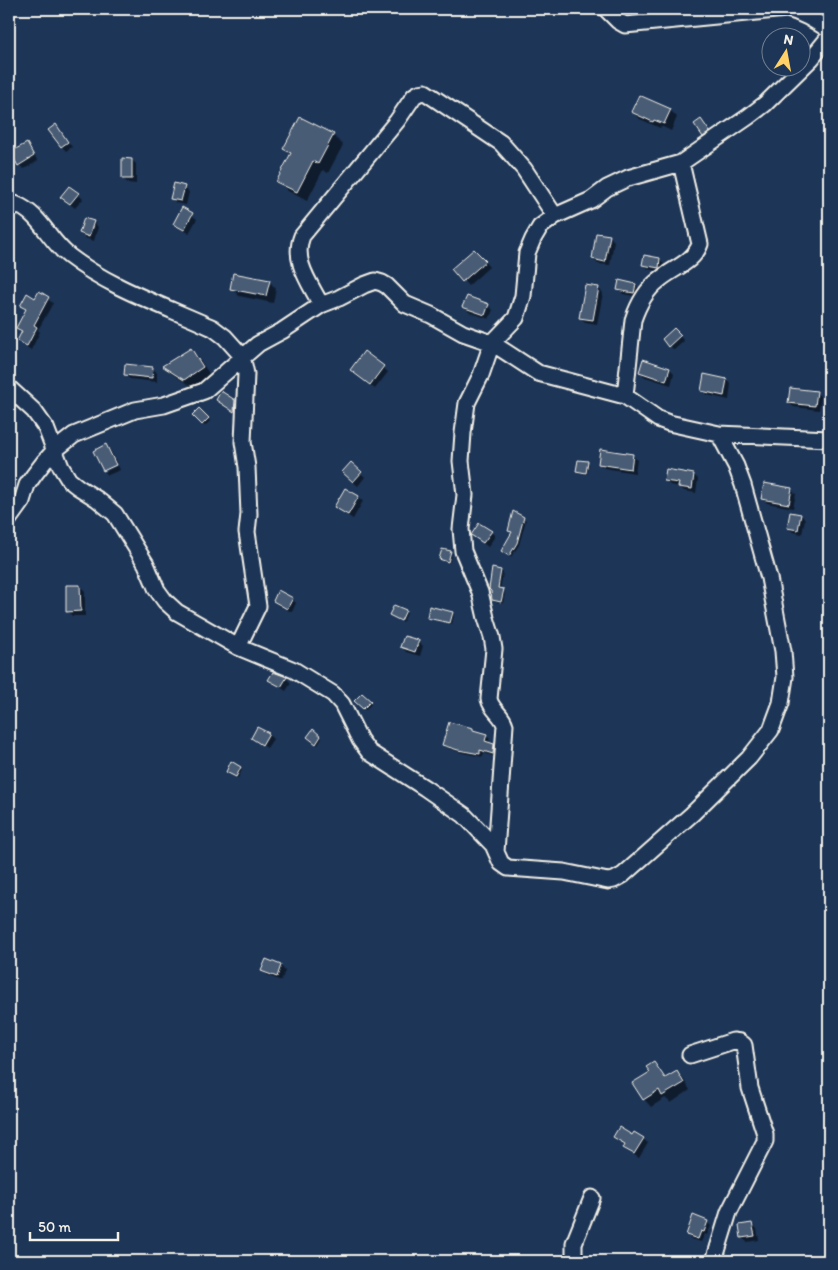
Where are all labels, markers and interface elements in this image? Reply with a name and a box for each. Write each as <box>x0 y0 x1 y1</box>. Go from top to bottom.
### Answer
north arrow <box>760 28 810 78</box>
text: N <box>782 30 795 49</box>
scale bar <box>30 1210 118 1242</box>
text: 50 m <box>38 1218 71 1236</box>

